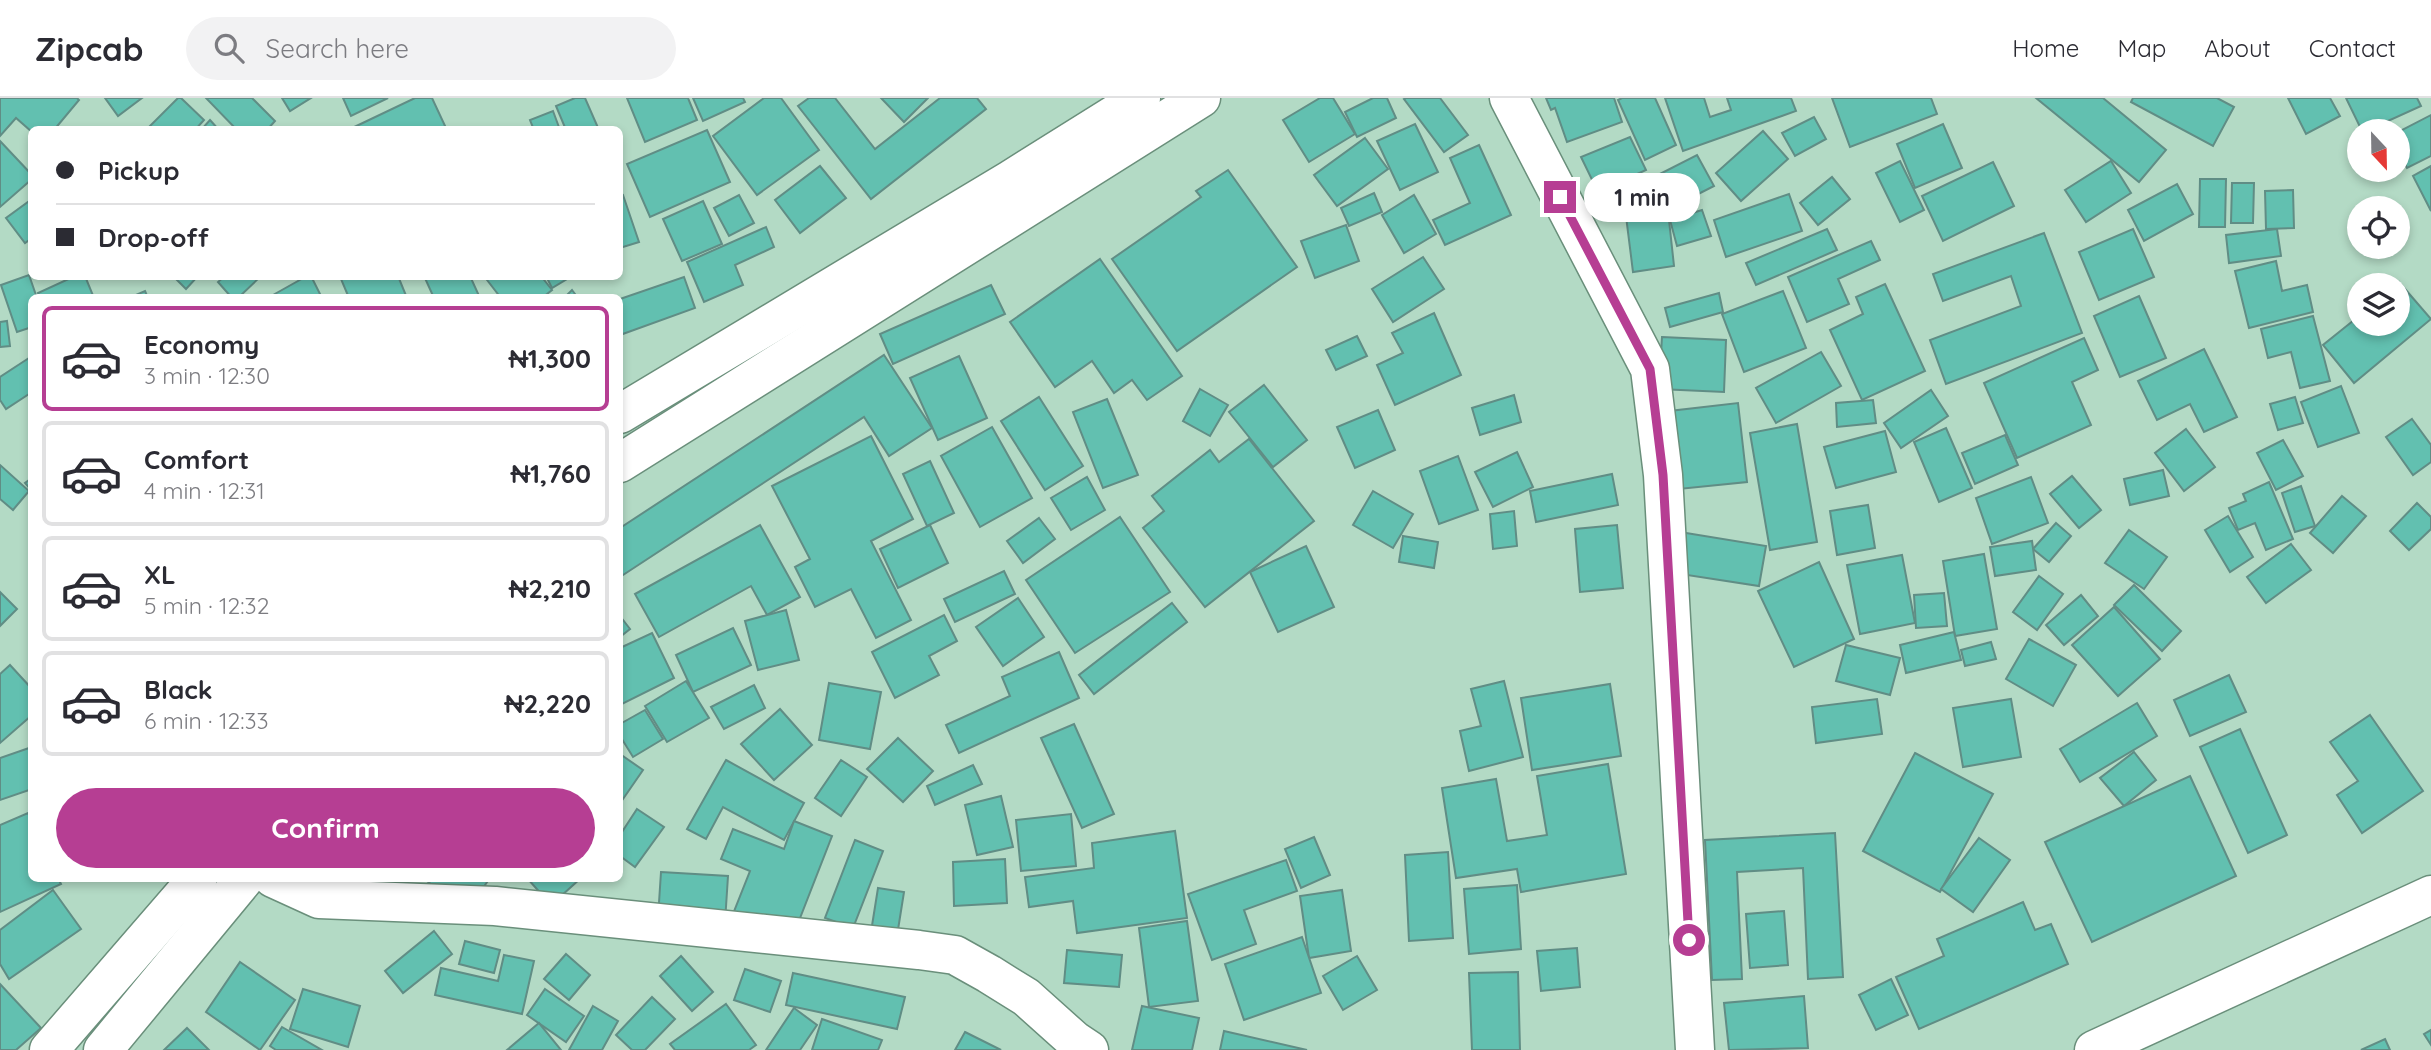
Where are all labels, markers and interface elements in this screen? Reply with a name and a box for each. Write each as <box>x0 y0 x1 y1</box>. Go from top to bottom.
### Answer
search box <box>186 17 676 80</box>
text: Zipcab <box>35 28 144 69</box>
icon: search <box>210 29 248 67</box>
text: Search here <box>266 32 409 65</box>
text: Home <box>2012 33 2079 63</box>
text: Map <box>2117 33 2166 63</box>
text: About <box>2204 33 2271 63</box>
text: Contact <box>2309 33 2396 63</box>
north arrow <box>2347 119 2410 182</box>
map controls <box>2347 119 2410 336</box>
text: Pickup <box>98 154 180 187</box>
callout: 1 min <box>1584 172 1700 222</box>
route end <box>1544 181 1576 213</box>
text: 1 min <box>1614 183 1670 212</box>
button: locate <box>2347 196 2410 259</box>
text: Drop-off <box>98 221 209 254</box>
button: layers <box>2347 273 2410 336</box>
icon: car <box>60 327 123 390</box>
text: Economy <box>144 328 259 361</box>
text: ₦1,300 <box>509 342 591 375</box>
text: 3 min · 12:30 <box>144 361 270 390</box>
icon: car <box>60 442 123 505</box>
text: Comfort <box>144 443 249 476</box>
text: ₦1,760 <box>511 457 591 490</box>
text: 4 min · 12:31 <box>144 476 265 505</box>
icon: car <box>60 557 123 620</box>
text: XL <box>144 558 176 591</box>
text: ₦2,210 <box>509 572 591 605</box>
text: 5 min · 12:32 <box>144 591 269 620</box>
icon: car <box>60 672 123 735</box>
text: Black <box>144 673 213 706</box>
text: ₦2,220 <box>504 687 591 720</box>
text: 6 min · 12:33 <box>144 706 269 735</box>
button: Confirm <box>56 788 595 868</box>
route start <box>1673 924 1705 956</box>

